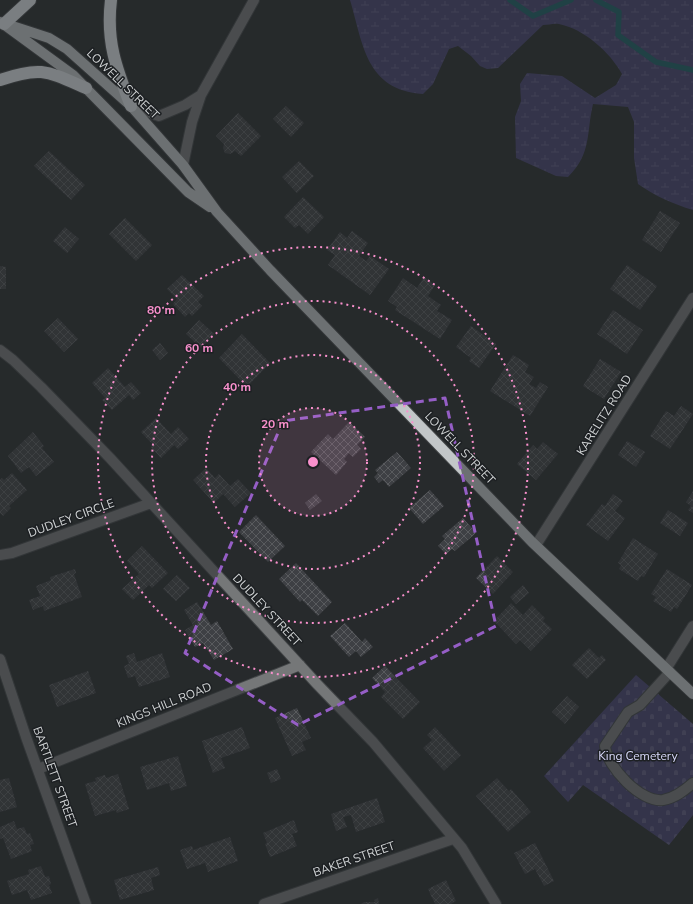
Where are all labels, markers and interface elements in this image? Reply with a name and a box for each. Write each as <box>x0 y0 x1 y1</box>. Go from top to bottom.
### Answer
street label: LOWELL STREET <box>83 45 163 123</box>
text: 80 m <box>147 302 175 318</box>
text: 60 m <box>185 340 213 356</box>
street label: KARELITZ ROAD <box>573 371 635 458</box>
text: 40 m <box>223 379 251 395</box>
street label: LOWELL STREET <box>421 408 499 488</box>
text: 20 m <box>261 416 289 432</box>
centre of rings <box>306 455 320 469</box>
street label: DUDLEY CIRCLE <box>26 495 116 541</box>
street label: DUDLEY STREET <box>229 570 305 650</box>
street label: KINGS HILL ROAD <box>114 679 214 731</box>
street label: BARTLETT STREET <box>29 724 81 830</box>
park label: King Cemetery <box>598 748 678 764</box>
street label: BAKER STREET <box>311 837 398 881</box>

